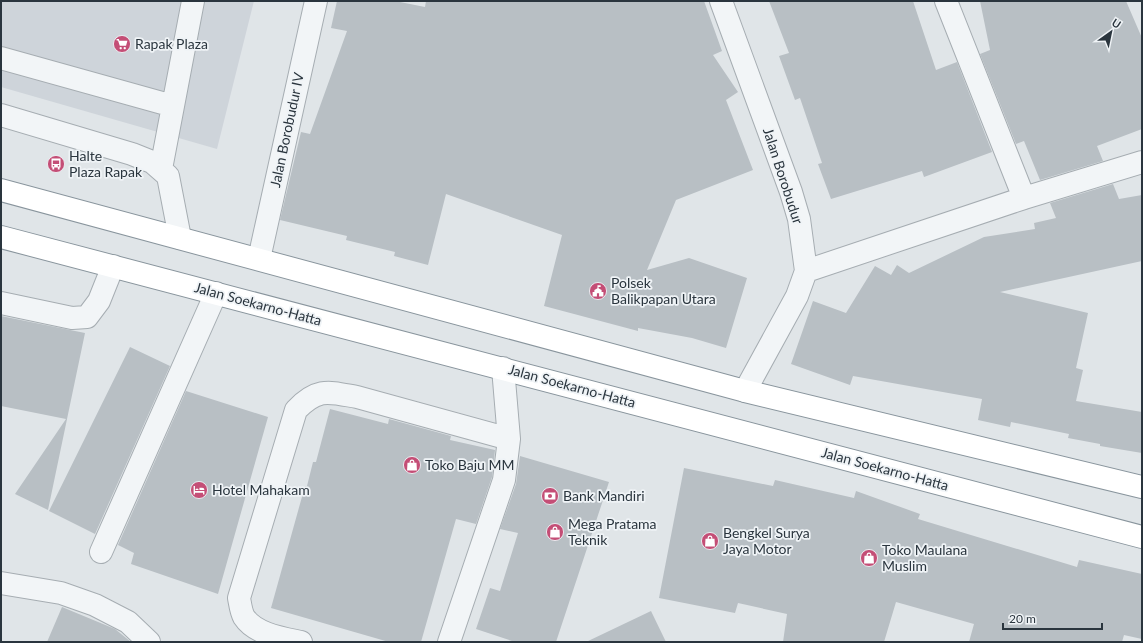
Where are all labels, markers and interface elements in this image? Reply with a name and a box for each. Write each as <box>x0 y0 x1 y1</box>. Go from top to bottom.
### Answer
north arrow <box>1091 12 1131 52</box>
text: U <box>1110 16 1124 31</box>
supermarket icon: Rapak Plaza <box>112 34 132 54</box>
place label: Rapak Plaza <box>135 35 208 52</box>
street label: Jalan Borobudur IV <box>266 70 307 189</box>
street label: Jalan Borobudur <box>760 126 807 226</box>
place label: Halte Plaza Rapak <box>69 147 143 180</box>
bus stop icon: Halte Plaza Rapak <box>46 154 66 174</box>
place label: Polsek Balikpapan Utara <box>611 274 716 307</box>
street label: Jalan Soekarno-Hatta <box>193 278 324 329</box>
public building icon: Polsek Balikpapan Utara <box>588 281 608 301</box>
street label: Jalan Soekarno-Hatta <box>507 360 638 411</box>
street label: Jalan Soekarno-Hatta <box>820 443 951 494</box>
shop icon: Toko Baju MM <box>402 455 422 475</box>
place label: Toko Baju MM <box>425 456 514 473</box>
hotel icon: Hotel Mahakam <box>189 480 209 500</box>
place label: Hotel Mahakam <box>212 481 310 498</box>
bank icon: Bank Mandiri <box>540 486 560 506</box>
place label: Bank Mandiri <box>563 487 645 504</box>
place label: Mega Pratama Teknik <box>568 515 657 548</box>
shop icon: Mega Pratama Teknik <box>545 522 565 542</box>
place label: Bengkel Surya Jaya Motor <box>723 524 810 557</box>
shop icon: Bengkel Surya Jaya Motor <box>700 531 720 551</box>
place label: Toko Maulana Muslim <box>882 541 967 574</box>
shop icon: Toko Maulana Muslim <box>859 548 879 568</box>
scale bar <box>1003 605 1102 631</box>
text: 20 m <box>1009 611 1036 626</box>

